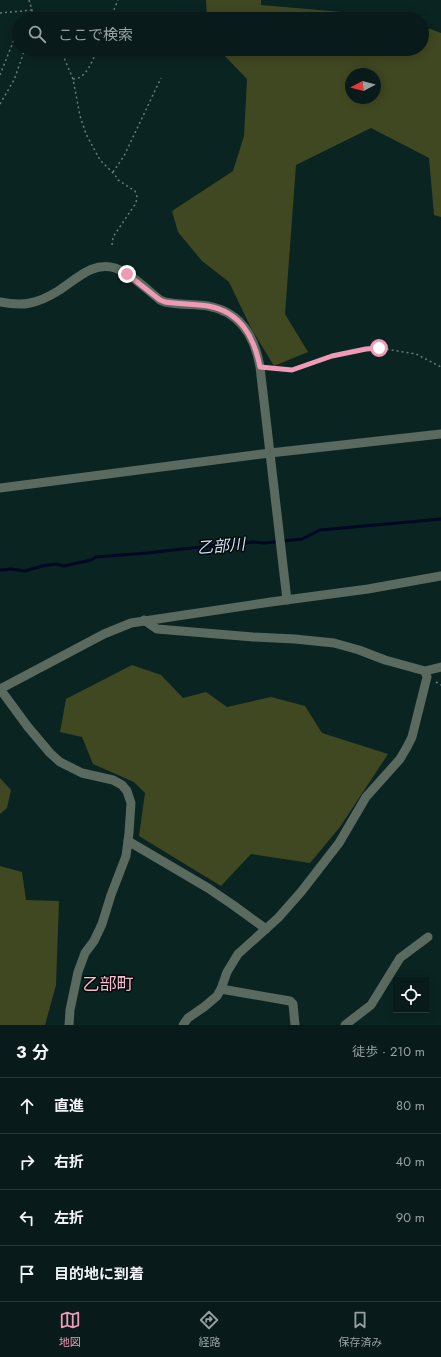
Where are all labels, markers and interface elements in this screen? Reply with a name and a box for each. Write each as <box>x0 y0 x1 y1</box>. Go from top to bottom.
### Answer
search box <box>12 12 429 56</box>
icon: search <box>26 23 48 45</box>
text: ここで検索 <box>58 24 133 46</box>
north arrow <box>345 68 381 104</box>
route end <box>118 265 136 283</box>
route start <box>370 339 388 357</box>
water label: 乙部川 <box>196 532 248 560</box>
district label: 乙部町 <box>83 972 134 996</box>
map controls <box>393 977 429 1013</box>
button: locate <box>393 977 429 1013</box>
text: 3 分 <box>16 1040 49 1064</box>
text: 徒歩 · 210 m <box>352 1042 425 1061</box>
icon: ahead <box>16 1095 38 1117</box>
text: 直進 <box>54 1095 84 1117</box>
text: 80 m <box>396 1096 425 1115</box>
icon: right <box>16 1151 38 1173</box>
text: 右折 <box>54 1151 84 1173</box>
text: 40 m <box>396 1152 425 1171</box>
icon: left <box>16 1207 38 1229</box>
text: 左折 <box>54 1207 84 1229</box>
text: 90 m <box>396 1208 425 1227</box>
icon: arrive <box>16 1263 38 1285</box>
text: 目的地に到着 <box>54 1263 144 1285</box>
tab: 地図 <box>59 1309 81 1350</box>
tab: 経路 <box>198 1309 220 1350</box>
tab: 保存済み <box>338 1309 382 1350</box>

